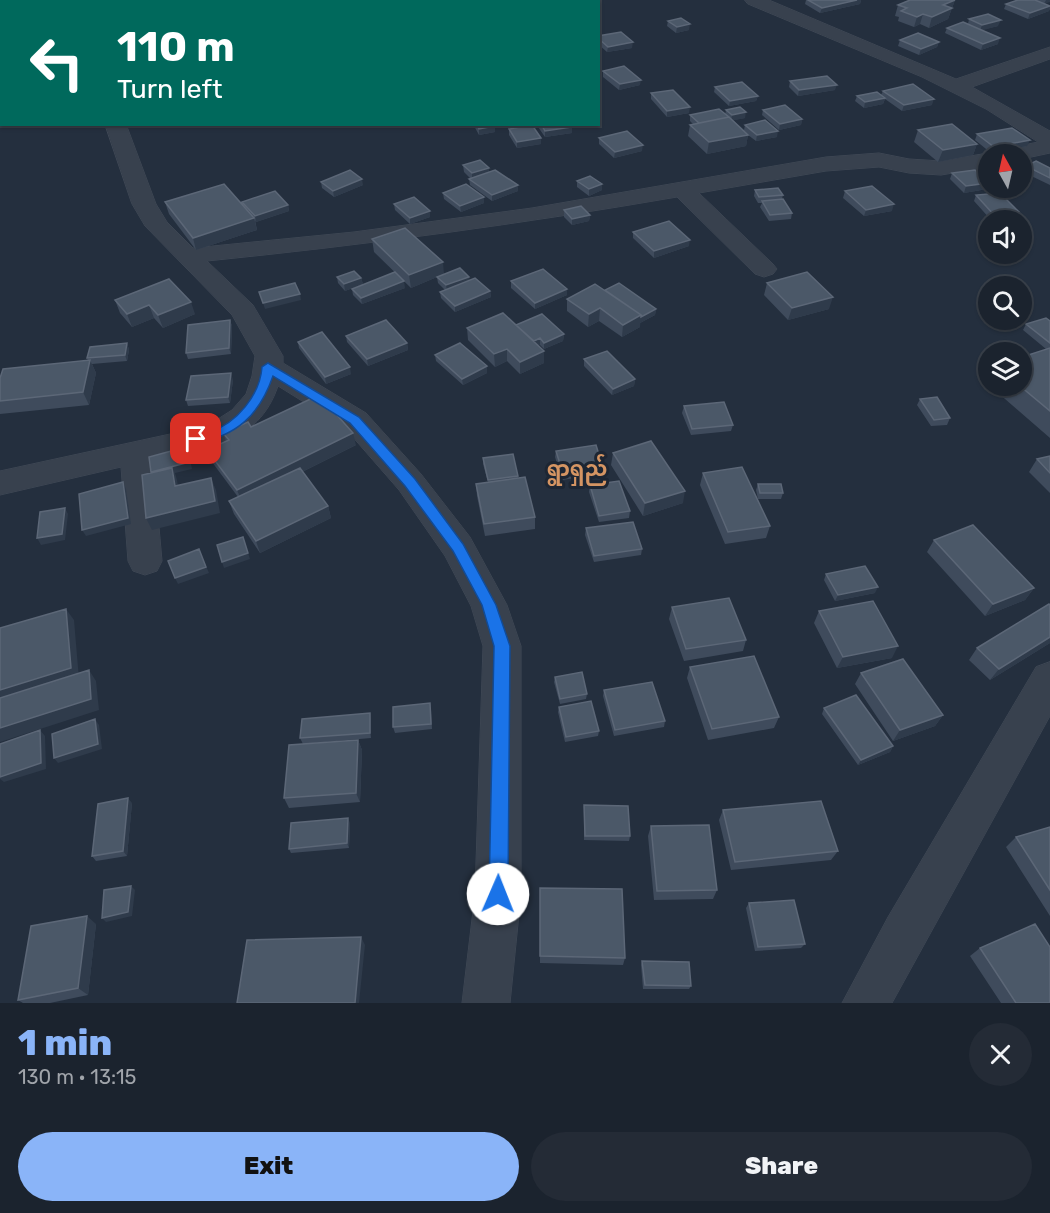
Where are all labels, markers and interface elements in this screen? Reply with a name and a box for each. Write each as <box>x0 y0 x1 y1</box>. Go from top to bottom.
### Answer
text: 110 m <box>117 22 235 72</box>
icon: left <box>18 24 96 102</box>
text: Turn left <box>117 73 222 105</box>
north arrow <box>978 144 1032 198</box>
map controls <box>978 144 1032 396</box>
button: sound <box>978 210 1032 264</box>
button: search <box>978 276 1032 330</box>
button: layers <box>978 342 1032 396</box>
pin <box>170 413 221 464</box>
icon: arrive <box>179 422 212 455</box>
district label: ရွာရှည် <box>547 453 607 486</box>
position arrow <box>466 862 530 926</box>
text: 1 min <box>18 1021 112 1064</box>
button: close <box>969 1023 1032 1086</box>
text: 130 m · 13:15 <box>18 1065 137 1089</box>
button: Exit <box>18 1132 519 1201</box>
button: Share <box>531 1132 1032 1201</box>

